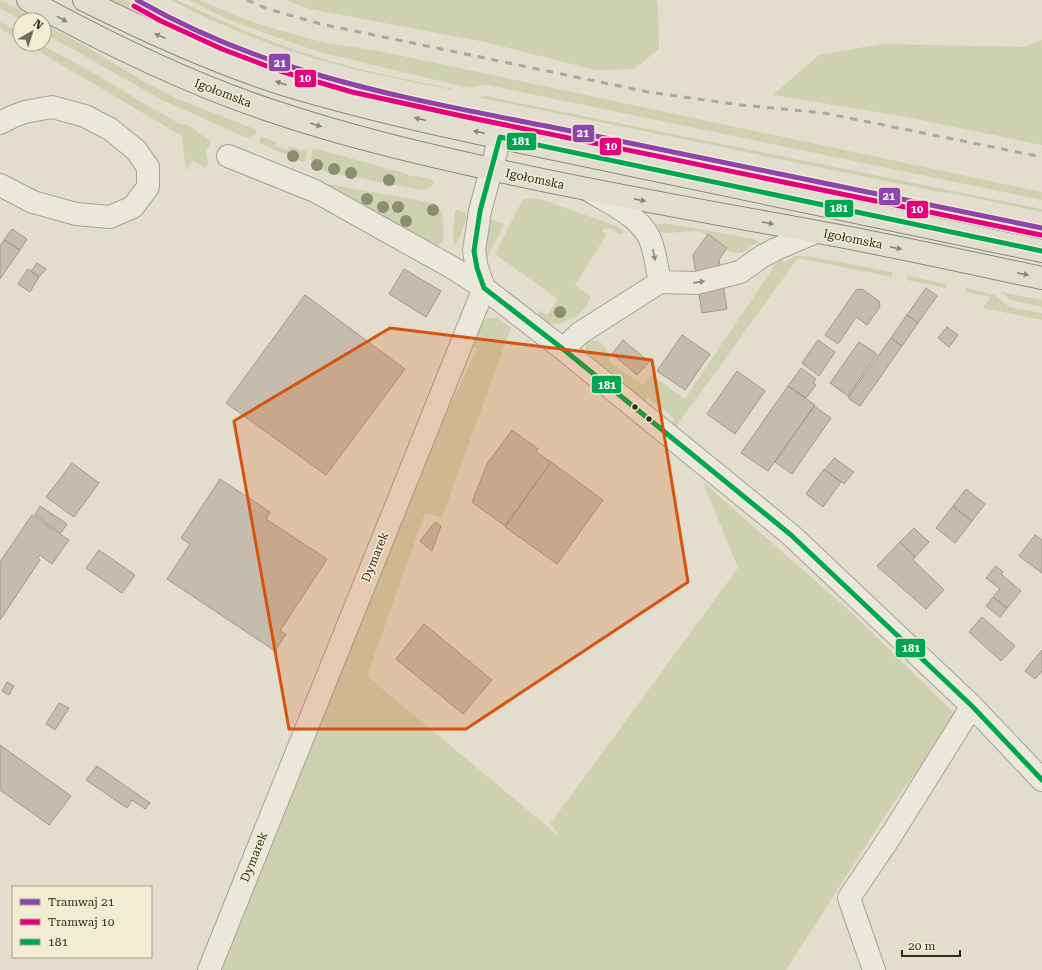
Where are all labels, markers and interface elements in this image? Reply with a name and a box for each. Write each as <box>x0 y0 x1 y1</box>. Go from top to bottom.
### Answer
north arrow <box>12 12 52 52</box>
one-way arrow <box>56 15 68 22</box>
text: N <box>31 17 46 33</box>
one-way arrow <box>154 33 165 39</box>
line badge: 21 <box>268 53 291 72</box>
text: 21 <box>274 57 286 70</box>
line badge: 10 <box>294 69 317 88</box>
text: 10 <box>299 72 311 85</box>
street label: Igołomska <box>193 76 254 110</box>
one-way arrow <box>275 79 287 85</box>
one-way arrow <box>414 116 426 122</box>
one-way arrow <box>310 122 322 128</box>
line badge: 21 <box>572 124 595 143</box>
text: 21 <box>577 127 589 140</box>
one-way arrow <box>473 129 485 135</box>
line badge: 181 <box>506 132 537 151</box>
text: 181 <box>512 135 530 148</box>
line badge: 10 <box>599 137 622 156</box>
text: 10 <box>605 140 617 153</box>
street label: Igołomska <box>504 166 566 192</box>
line badge: 21 <box>878 187 901 206</box>
text: 21 <box>883 190 895 203</box>
one-way arrow <box>634 198 646 204</box>
line badge: 181 <box>824 199 854 218</box>
line badge: 10 <box>906 200 929 219</box>
text: 181 <box>830 202 848 215</box>
text: 10 <box>911 203 923 216</box>
one-way arrow <box>762 221 774 227</box>
street label: Igołomska <box>822 226 884 252</box>
one-way arrow <box>889 245 902 251</box>
one-way arrow <box>652 249 658 261</box>
one-way arrow <box>1017 271 1029 277</box>
one-way arrow <box>692 279 705 285</box>
line badge: 181 <box>591 375 622 394</box>
text: 181 <box>598 379 616 392</box>
unlabelled marker <box>630 402 640 412</box>
unlabelled marker <box>644 414 654 424</box>
street label: Dymarek <box>359 530 392 584</box>
line badge: 181 <box>895 638 926 658</box>
text: 181 <box>902 642 920 655</box>
street label: Dymarek <box>238 830 271 884</box>
legend <box>12 886 152 958</box>
text: Tramwaj 21 <box>48 895 115 909</box>
text: Tramwaj 10 <box>48 915 115 929</box>
scale bar <box>902 932 960 958</box>
text: 181 <box>48 935 68 949</box>
text: 20 m <box>908 939 935 953</box>

